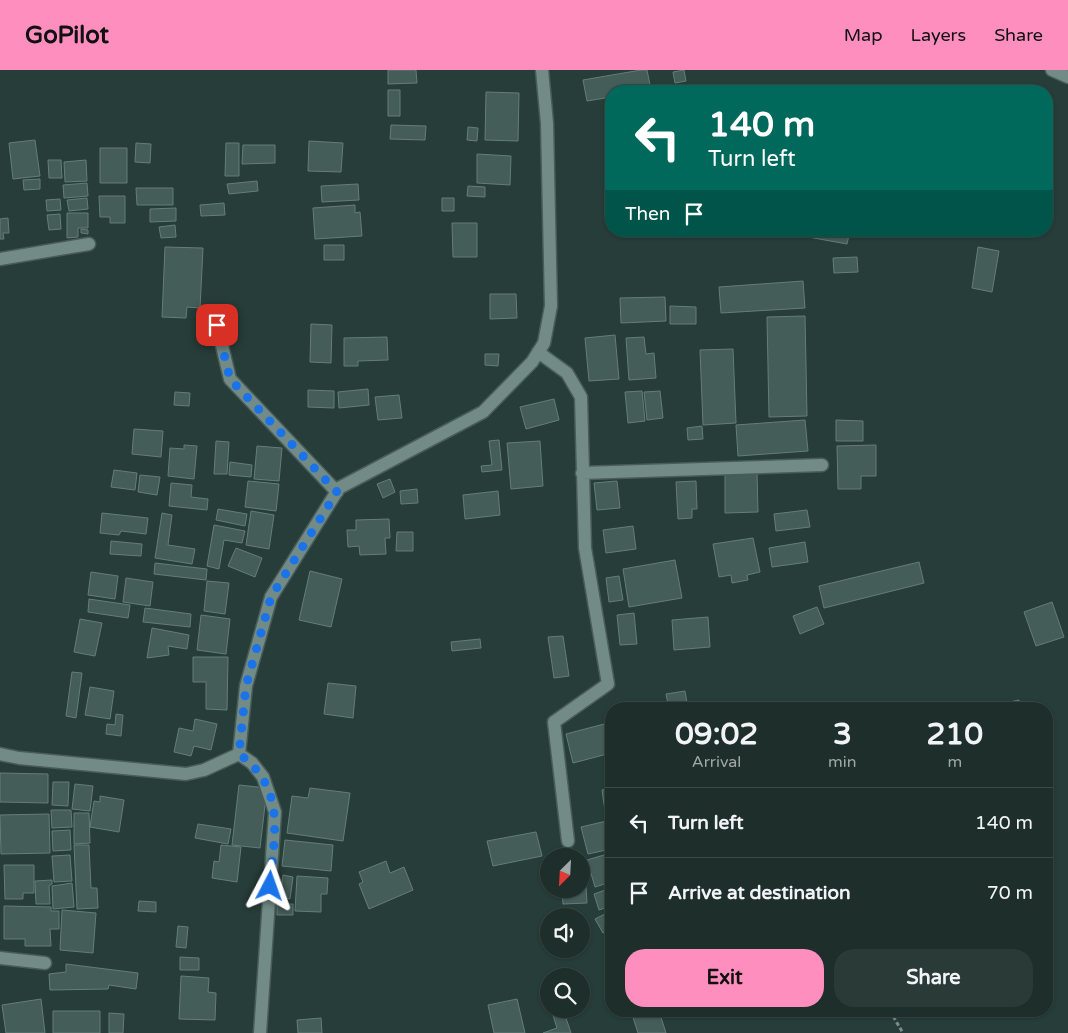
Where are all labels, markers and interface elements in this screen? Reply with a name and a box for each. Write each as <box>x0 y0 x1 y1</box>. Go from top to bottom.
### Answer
text: GoPilot <box>25 21 109 50</box>
text: Map <box>844 24 883 46</box>
text: Layers <box>911 24 966 46</box>
text: Share <box>994 24 1043 46</box>
text: 140 m <box>708 104 815 146</box>
icon: left <box>625 105 690 170</box>
text: Turn left <box>708 146 796 172</box>
icon: arrive <box>680 200 708 228</box>
text: Then <box>625 203 670 225</box>
pin <box>196 304 238 346</box>
icon: arrive <box>203 311 231 339</box>
text: 09:02 <box>675 716 758 753</box>
text: 3 <box>833 716 852 753</box>
text: 210 <box>927 716 983 753</box>
text: Arrival <box>692 752 741 772</box>
text: min <box>828 752 857 772</box>
text: m <box>947 752 962 772</box>
icon: left <box>625 809 653 837</box>
text: Turn left <box>668 812 744 834</box>
text: 140 m <box>975 812 1033 834</box>
north arrow <box>540 848 590 898</box>
map controls <box>540 848 590 1018</box>
position arrow <box>243 859 295 911</box>
icon: arrive <box>625 879 653 907</box>
text: Arrive at destination <box>668 882 851 904</box>
text: 70 m <box>987 882 1033 904</box>
button: sound <box>540 908 590 958</box>
button: Exit <box>625 949 824 1007</box>
button: Share <box>834 949 1033 1007</box>
button: search <box>540 968 590 1018</box>

